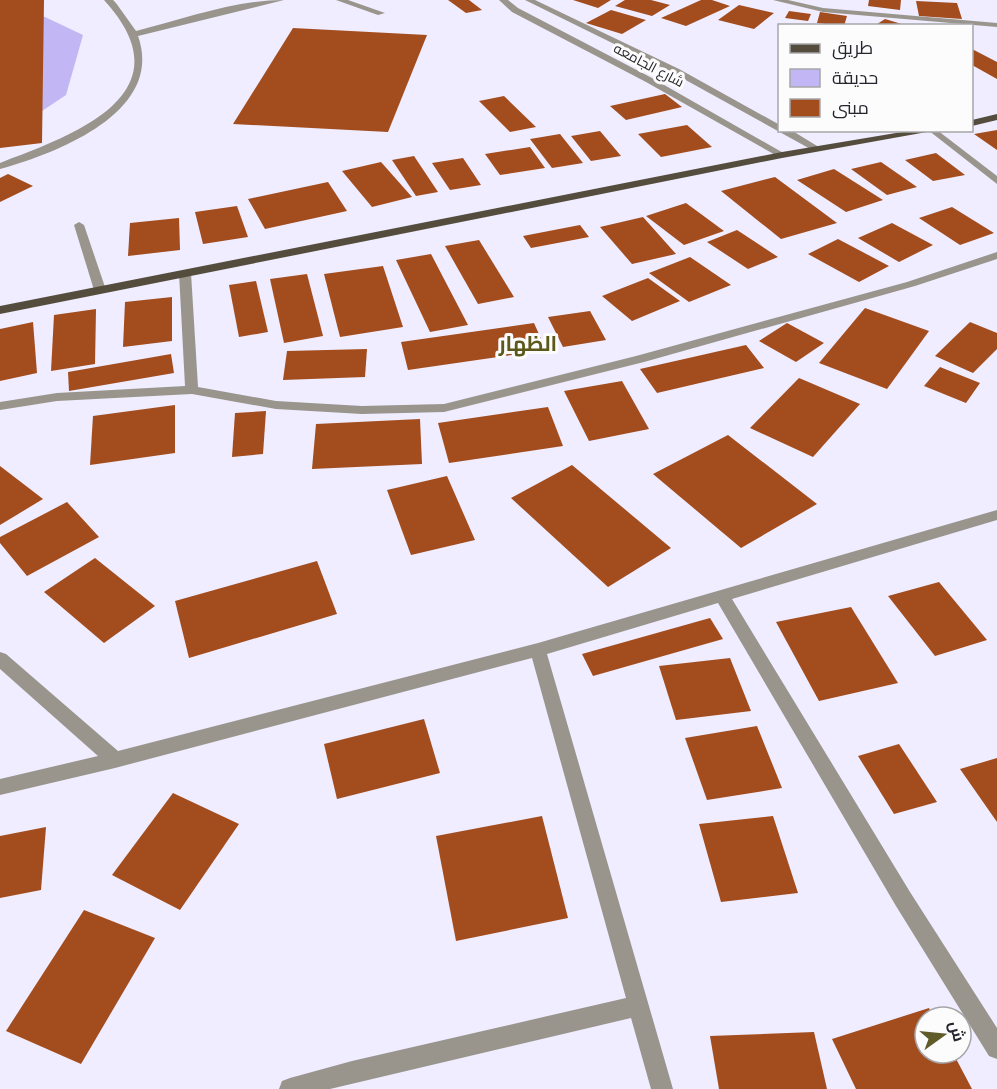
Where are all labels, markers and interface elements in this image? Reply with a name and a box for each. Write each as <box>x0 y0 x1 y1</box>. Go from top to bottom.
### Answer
legend <box>778 24 973 132</box>
text: طريق <box>832 36 873 60</box>
street label: شارع الجامعه <box>611 39 687 91</box>
text: حديقة <box>832 66 878 89</box>
text: مبنى <box>832 96 869 119</box>
district label: الظهار <box>498 330 557 357</box>
north arrow <box>913 1005 973 1065</box>
text: ش <box>945 1019 970 1044</box>

